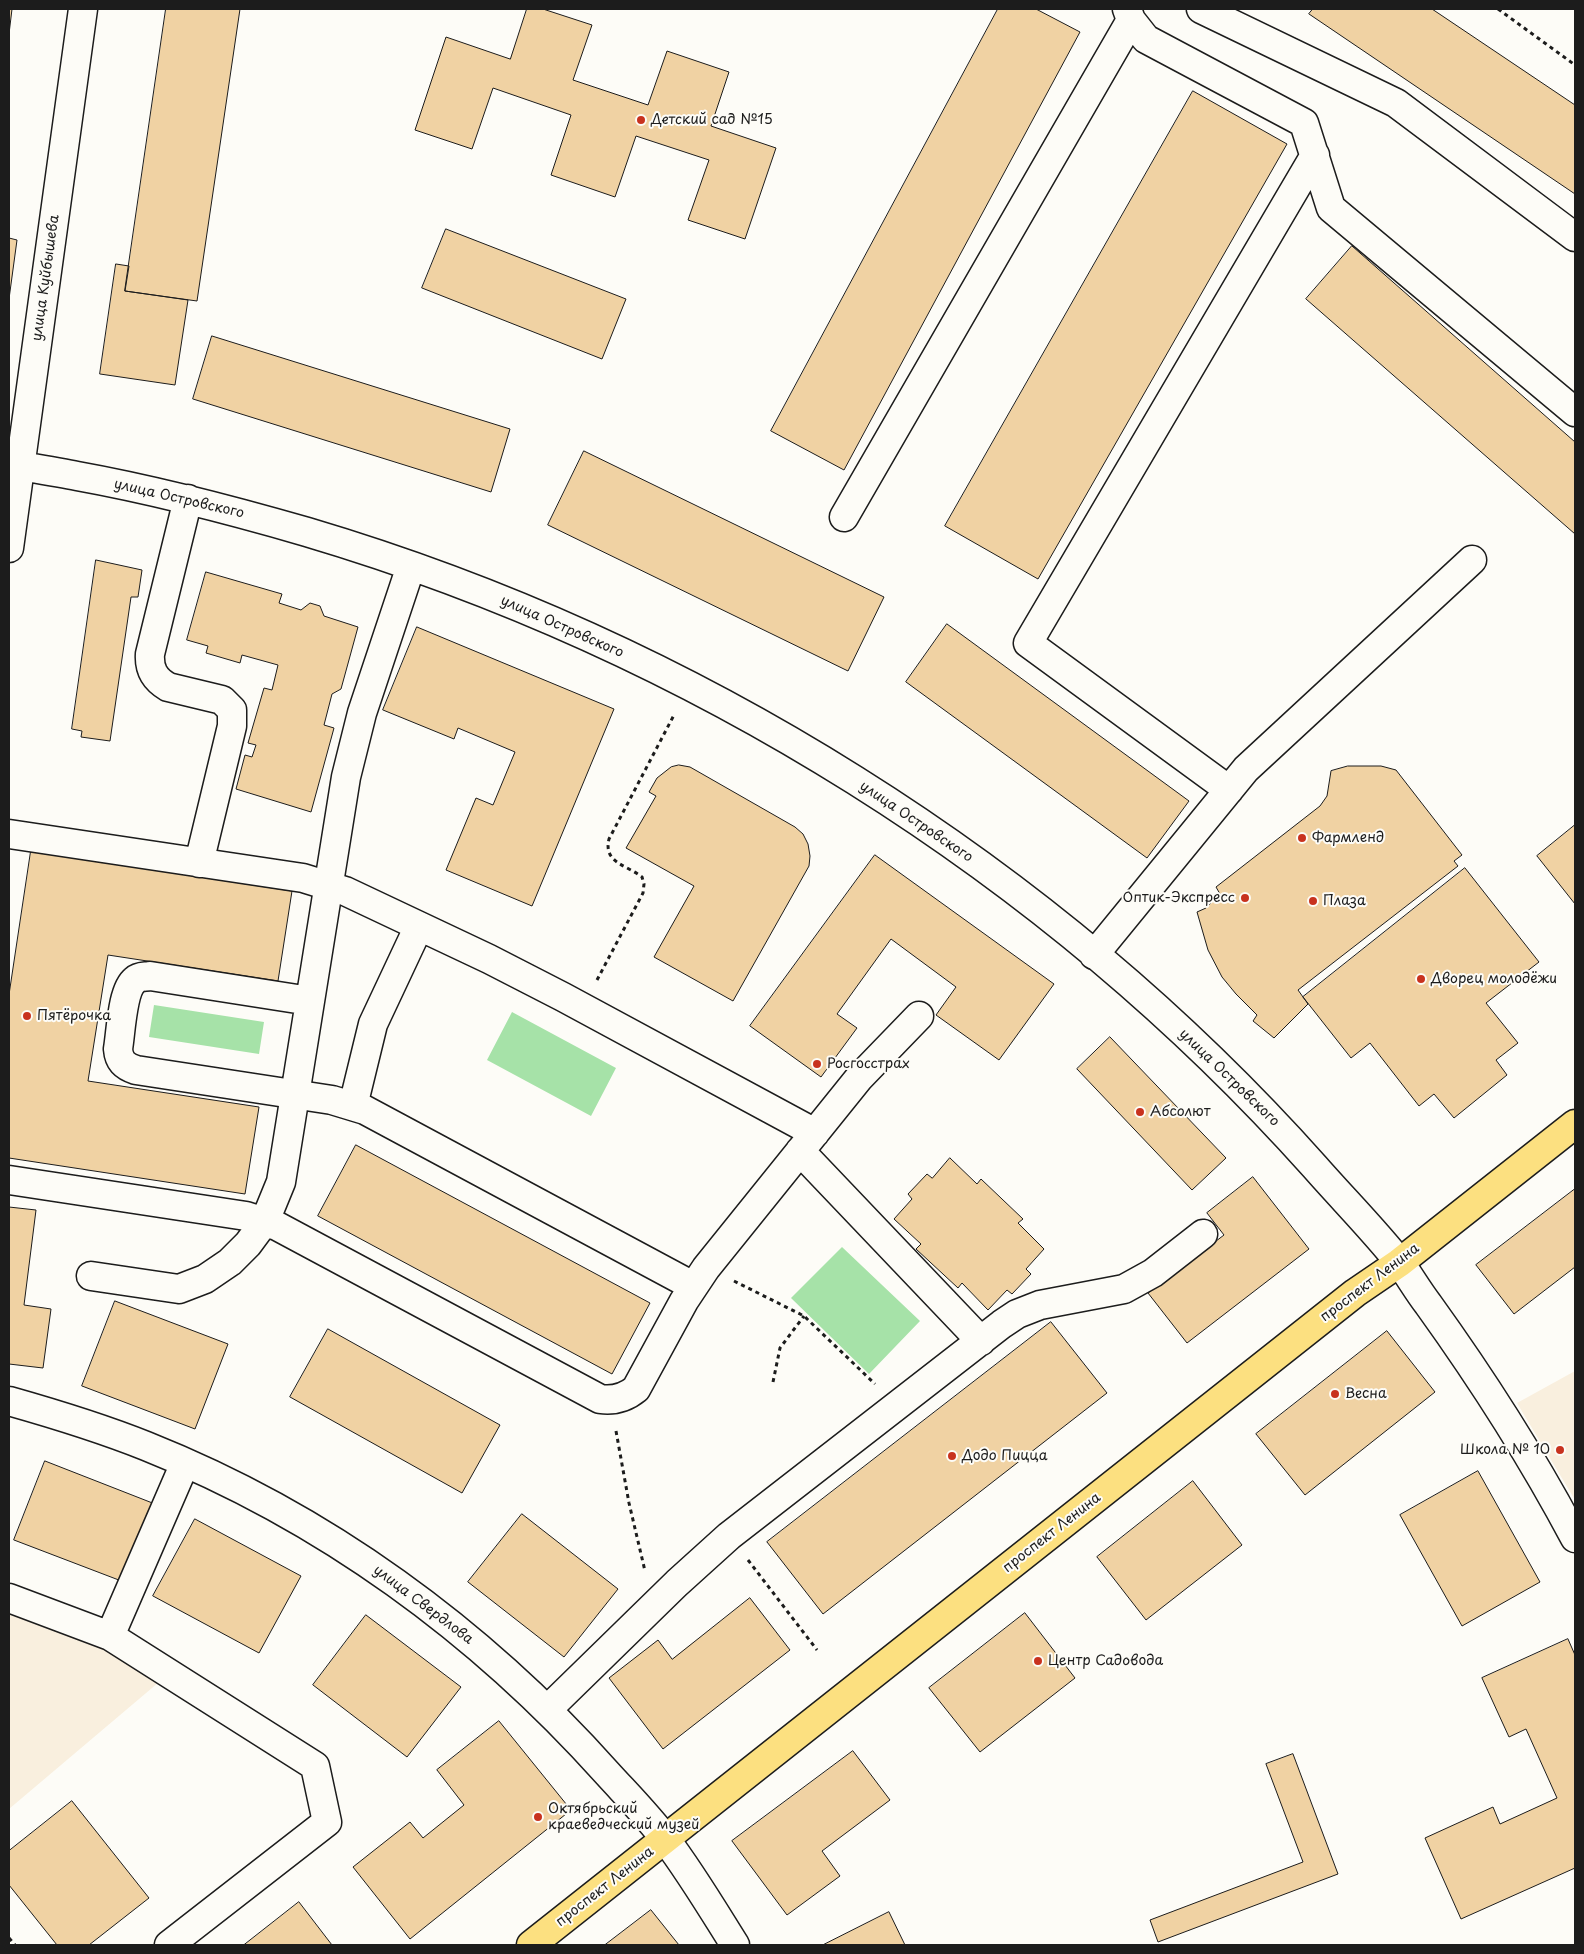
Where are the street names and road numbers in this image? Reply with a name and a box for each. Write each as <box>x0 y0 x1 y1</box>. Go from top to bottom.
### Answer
street label: улица Куйбышева <box>29 214 63 342</box>
street label: улица Островского <box>112 476 246 522</box>
street label: улица Островского <box>498 592 626 662</box>
street label: улица Островского <box>856 778 976 866</box>
street label: улица Островского <box>1175 1026 1283 1130</box>
street label: проспект Ленина <box>1317 1240 1423 1326</box>
street label: проспект Ленина <box>1000 1490 1104 1576</box>
street label: улица Свердлова <box>370 1562 476 1648</box>
street label: проспект Ленина <box>553 1844 657 1930</box>

